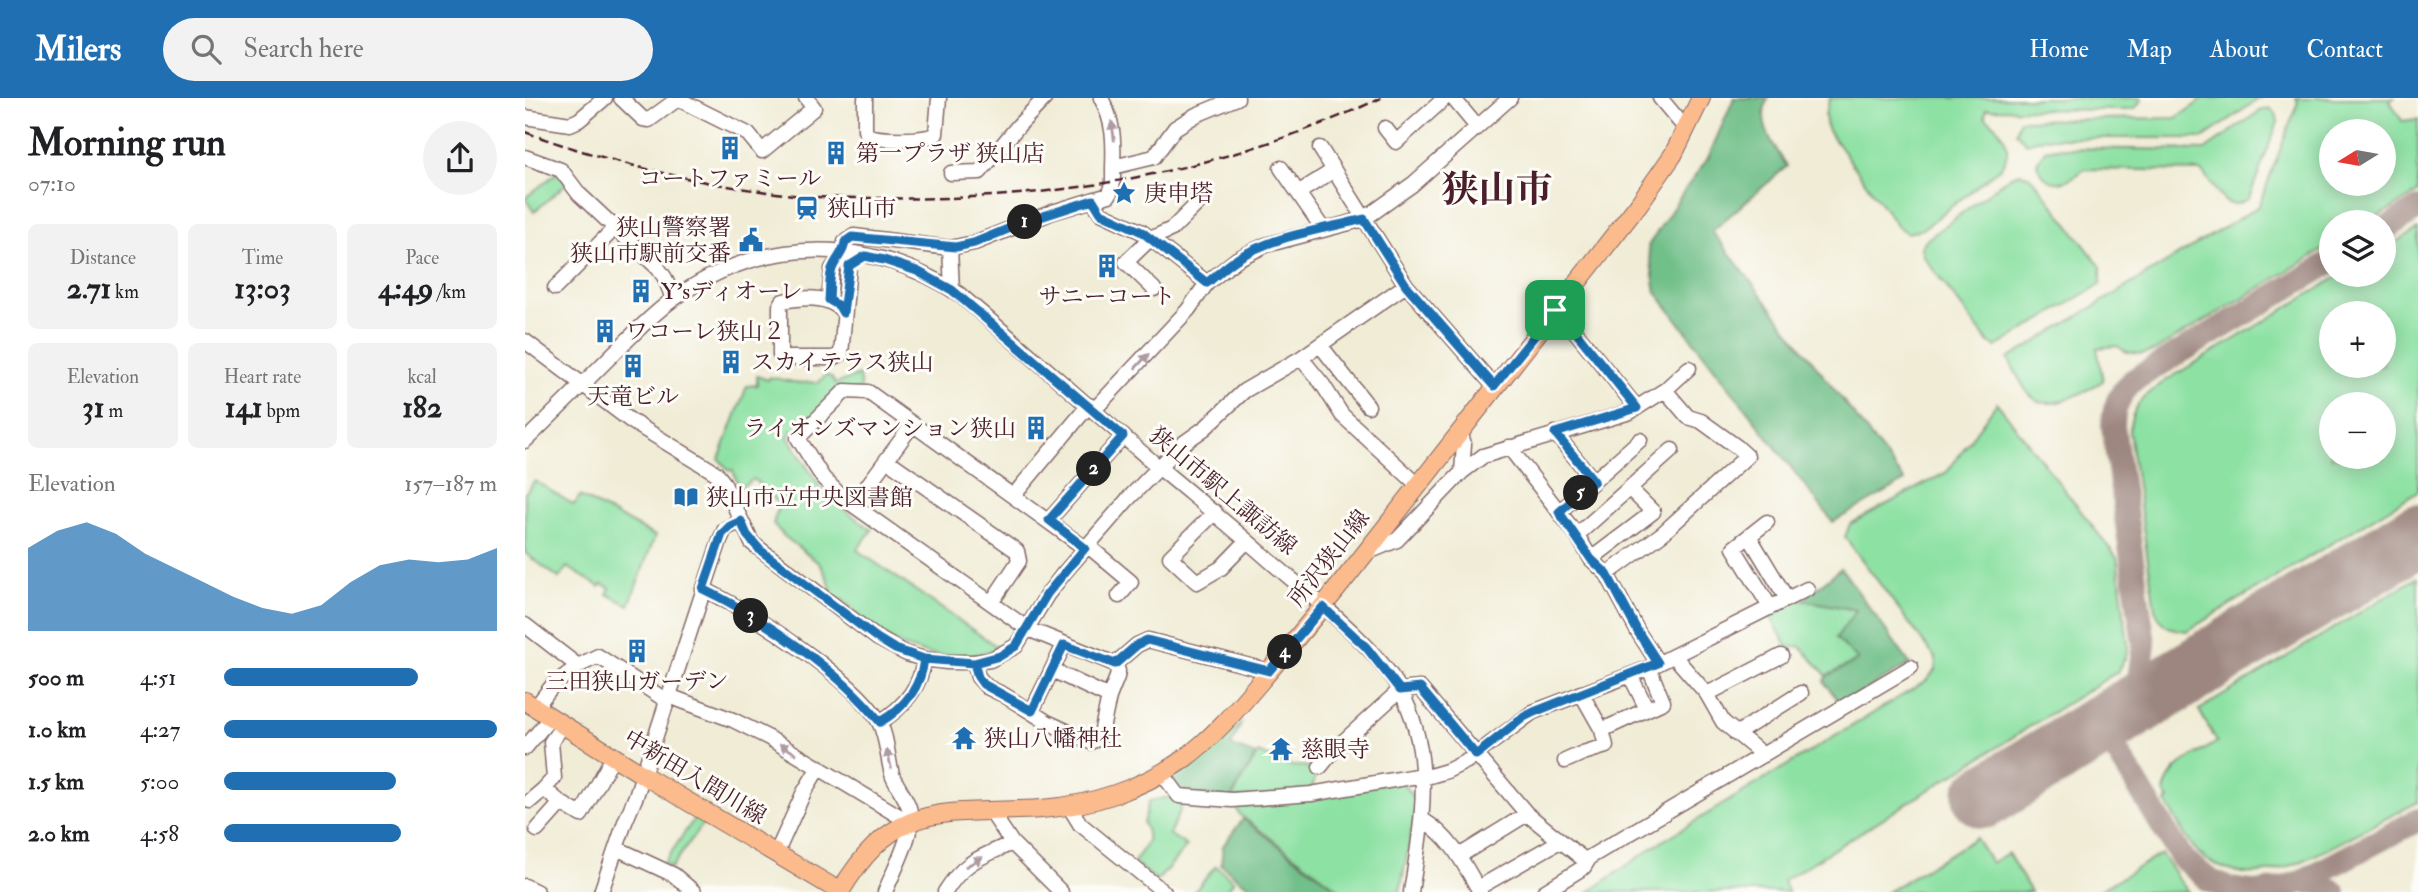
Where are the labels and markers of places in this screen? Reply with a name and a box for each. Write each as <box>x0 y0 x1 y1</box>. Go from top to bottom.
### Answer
building icon: コートファミール <box>716 134 744 162</box>
building icon: 第一プラザ 狭山店 <box>822 139 850 167</box>
place label: 第一プラザ 狭山店 <box>856 139 1045 168</box>
place label: コートファミール <box>639 164 821 193</box>
place icon: 庚申塔 <box>1110 179 1138 207</box>
place label: 庚申塔 <box>1144 179 1213 208</box>
station icon: 狭山市 <box>793 194 821 222</box>
place label: 狭山市 <box>827 194 896 223</box>
pin: 1 <box>1007 204 1043 240</box>
place label: 狭山警察署 狭山市駅前交番 <box>570 213 731 268</box>
public building icon: 狭山警察署 狭山市駅前交番 <box>737 226 765 254</box>
building icon: サニーコート <box>1093 252 1121 280</box>
building icon: Y'sディオーレ <box>627 277 655 305</box>
place label: Y'sディオーレ <box>661 277 803 306</box>
pin <box>1525 280 1585 340</box>
place label: サニーコート <box>1038 282 1176 311</box>
building icon: ワコーレ狭山２ <box>591 317 619 345</box>
place label: ワコーレ狭山２ <box>625 317 786 346</box>
building icon: スカイテラス狭山 <box>717 348 745 376</box>
place label: スカイテラス狭山 <box>751 348 934 377</box>
building icon: 天竜ビル <box>619 352 647 380</box>
place label: 天竜ビル <box>587 382 679 411</box>
place label: ライオンズマンション狭山 <box>744 414 1016 443</box>
building icon: ライオンズマンション狭山 <box>1022 414 1050 442</box>
pin: 2 <box>1077 452 1111 486</box>
pin: 5 <box>1563 476 1599 510</box>
library icon: 狭山市立中央図書館 <box>672 483 700 511</box>
place label: 狭山市立中央図書館 <box>706 483 913 512</box>
pin: 3 <box>733 598 769 634</box>
pin: 4 <box>1267 634 1303 670</box>
building icon: 三田狭山ガーデン <box>623 637 651 665</box>
place label: 三田狭山ガーデン <box>545 667 729 696</box>
temple icon: 狭山八幡神社 <box>950 724 978 752</box>
place label: 狭山八幡神社 <box>984 724 1122 753</box>
temple icon: 慈眼寺 <box>1267 735 1295 763</box>
place label: 慈眼寺 <box>1301 735 1370 764</box>

